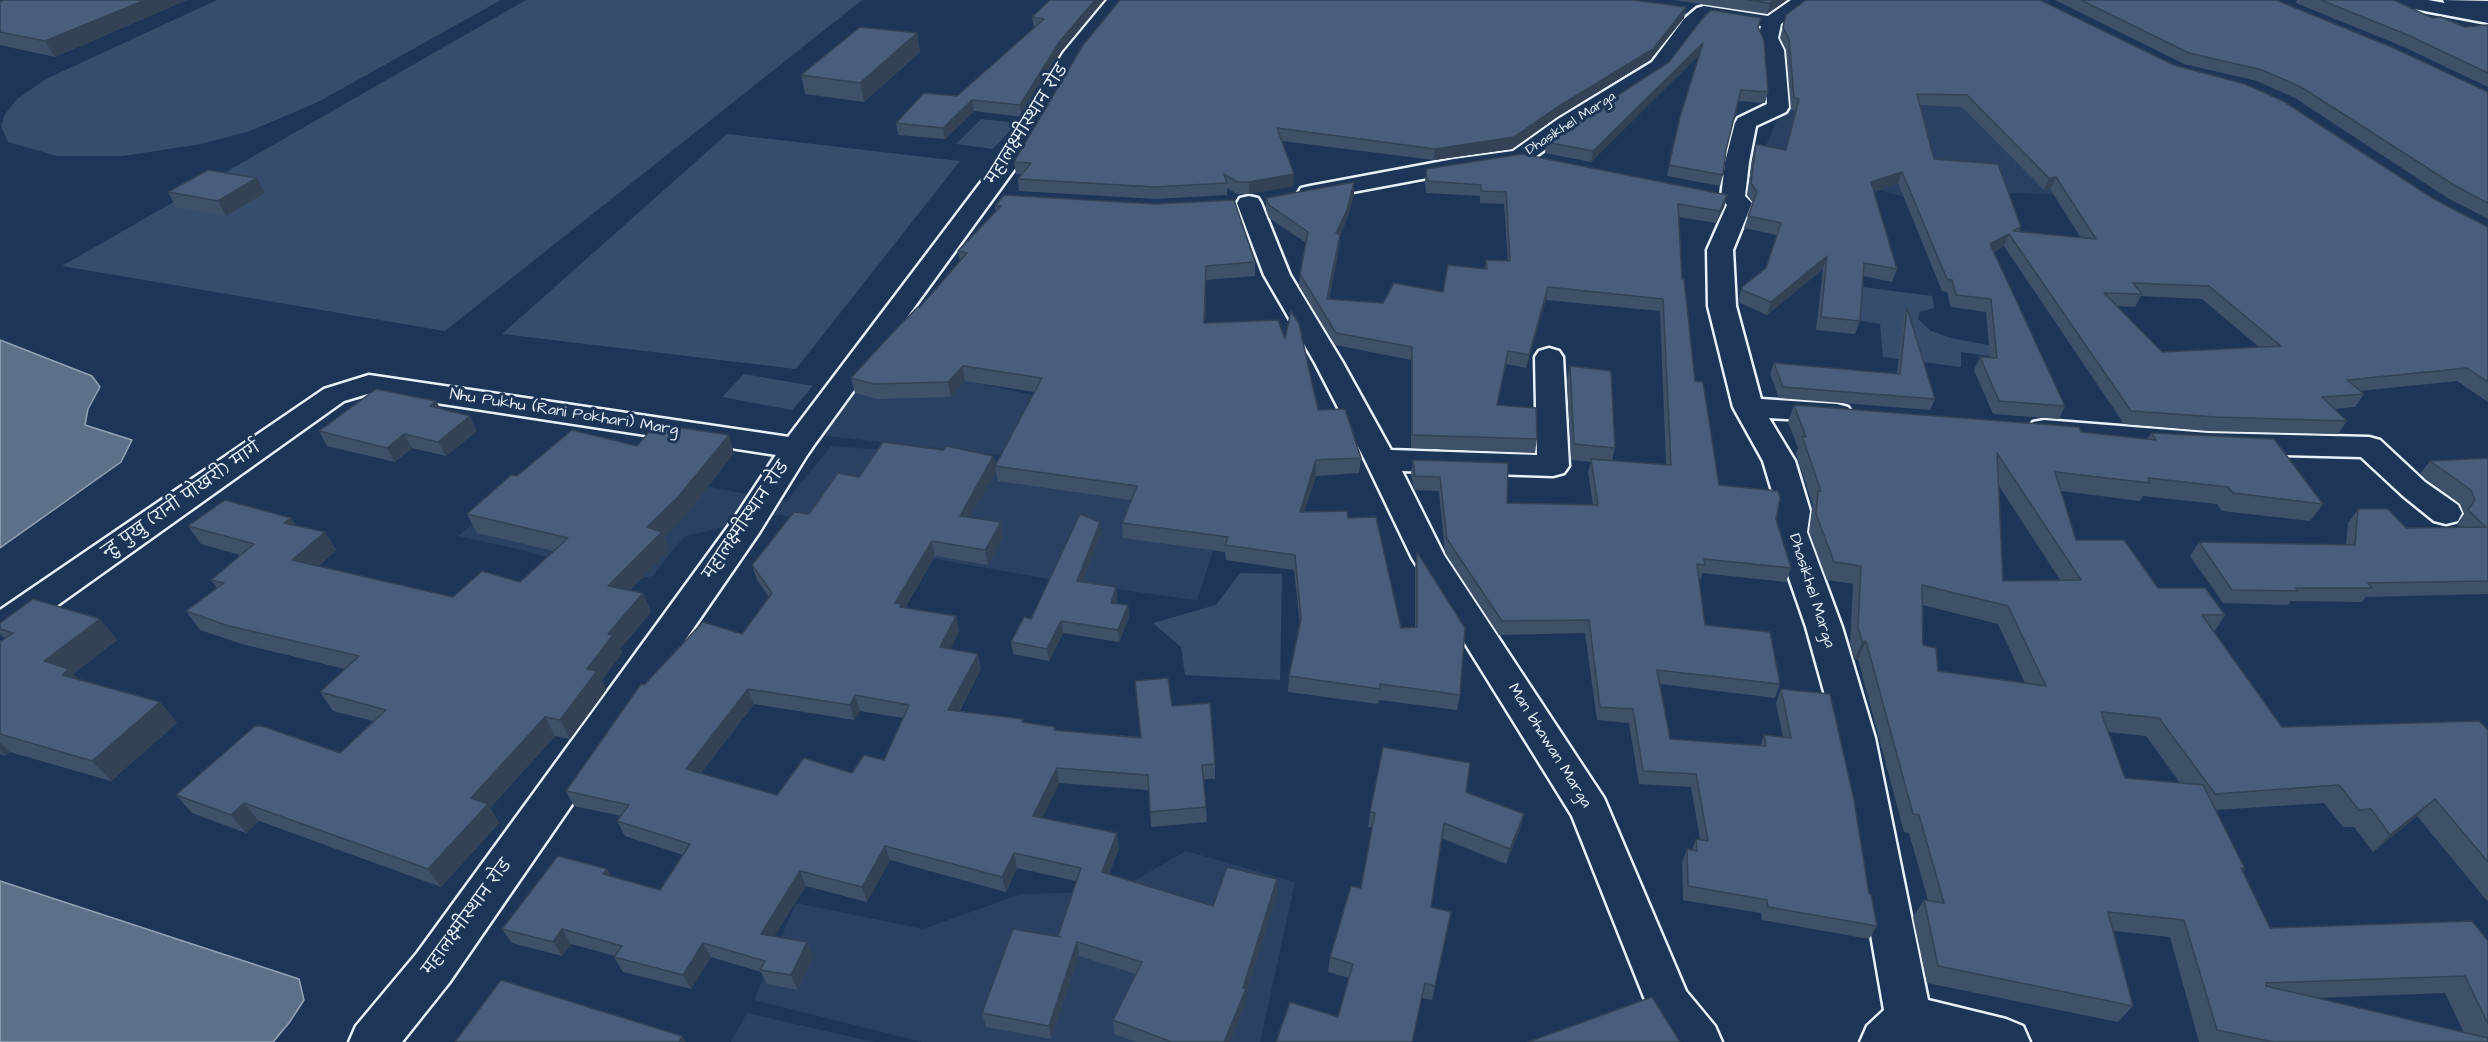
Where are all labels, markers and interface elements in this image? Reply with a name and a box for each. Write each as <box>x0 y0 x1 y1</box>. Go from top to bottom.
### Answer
street label: महालक्ष्मीस्थान रोड <box>983 61 1073 189</box>
street label: Dhasikhel Marga <box>1523 89 1619 159</box>
street label: Nhu Pukhu (Rani Pokhari) Marg <box>448 385 680 441</box>
street label: न्हु पुखु (रानी पोखरी) मार्ग <box>99 439 265 563</box>
street label: महालक्ष्मीस्थान रोड <box>700 458 794 584</box>
street label: Dhasikhel Marga <box>1784 532 1838 650</box>
street label: Man bhawan Marga <box>1503 680 1595 812</box>
street label: महालक्ष्मीस्थान रोड <box>419 856 517 980</box>

